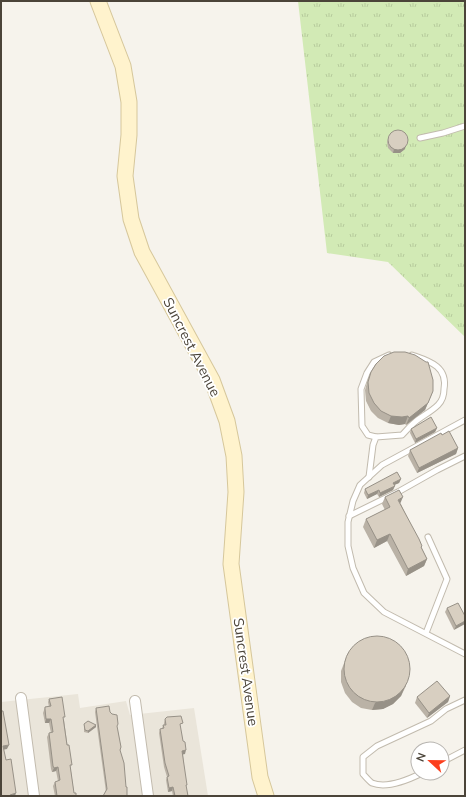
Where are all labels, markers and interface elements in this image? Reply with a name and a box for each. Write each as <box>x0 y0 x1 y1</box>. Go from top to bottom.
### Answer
street label: Suncrest Avenue <box>159 294 225 400</box>
street label: Suncrest Avenue <box>230 617 262 727</box>
north arrow <box>410 741 450 781</box>
text: N <box>413 751 429 764</box>

